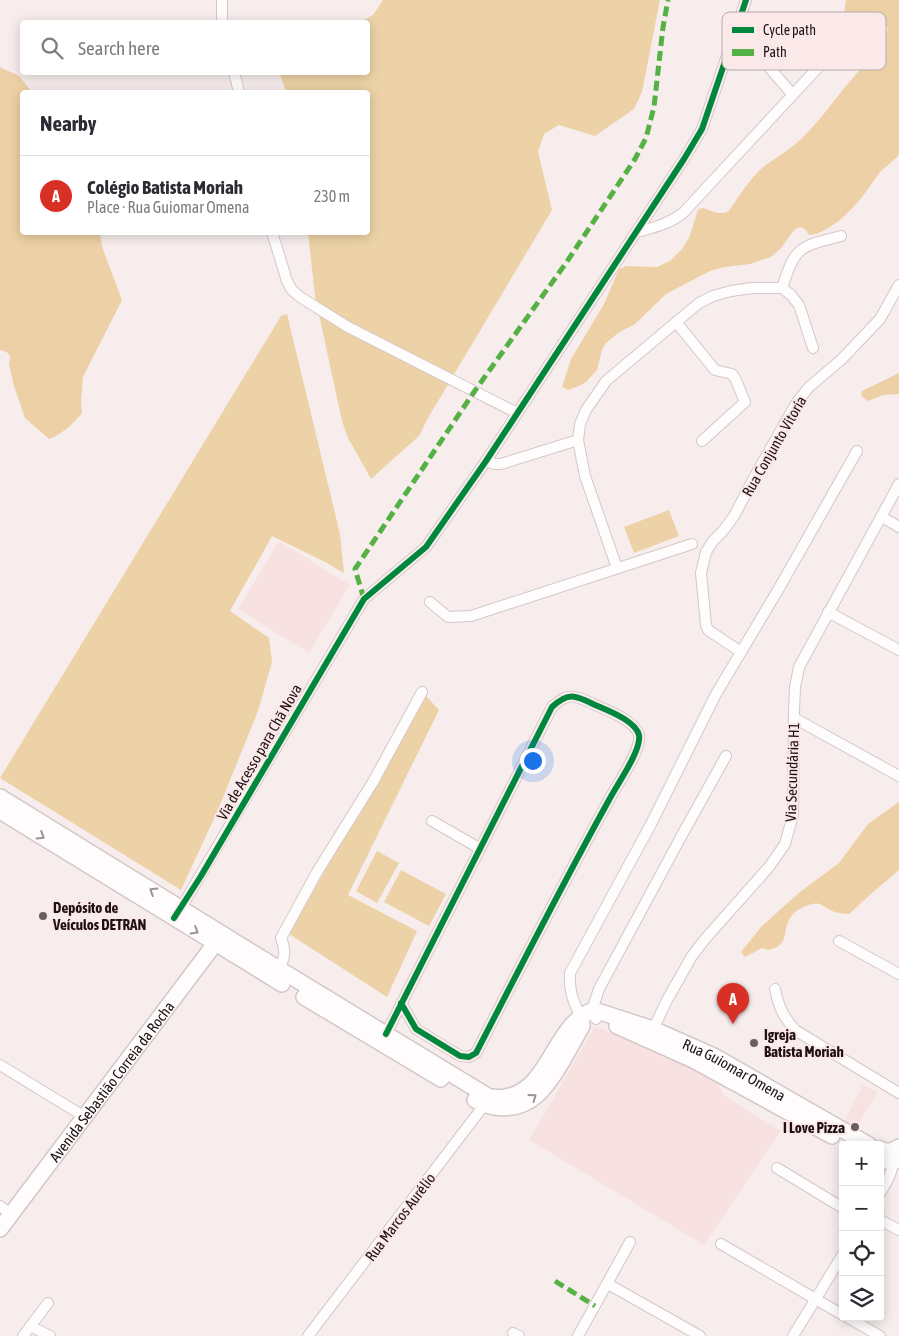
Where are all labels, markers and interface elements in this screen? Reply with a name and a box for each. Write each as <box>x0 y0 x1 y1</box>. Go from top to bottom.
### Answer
legend <box>722 12 886 70</box>
search box <box>20 20 370 75</box>
text: Cycle path <box>763 22 816 38</box>
icon: search <box>38 34 66 62</box>
text: Search here <box>78 37 160 59</box>
text: Path <box>763 44 787 60</box>
text: Nearby <box>40 111 96 135</box>
text: Colégio Batista Moriah <box>87 176 243 198</box>
text: A <box>52 187 60 205</box>
text: 230 m <box>314 187 350 205</box>
text: Place · Rua Guiomar Omena <box>87 198 249 216</box>
street label: Rua Conjunto Vitoría <box>738 393 810 499</box>
street label: Via de Acesso para Chã Nova <box>213 681 305 823</box>
street label: Via Secundária H1 <box>782 722 802 822</box>
your location <box>520 748 546 774</box>
one-way arrow <box>36 830 45 840</box>
one-way arrow <box>149 887 158 897</box>
place label: Depósito de Veículos DETRAN <box>52 899 146 933</box>
marker: Depósito de Veículos DETRAN <box>37 910 49 922</box>
one-way arrow <box>189 924 198 934</box>
pin: A <box>717 983 749 1024</box>
street label: Avenida Sebastião Correia da Rocha <box>46 998 177 1165</box>
place label: Igreja Batista Moriah <box>764 1026 844 1060</box>
street label: Rua Guiomar Omena <box>680 1035 789 1104</box>
marker: Igreja Batista Moriah <box>748 1037 760 1049</box>
one-way arrow <box>527 1094 537 1103</box>
place label: I Love Pizza <box>783 1119 845 1136</box>
marker: I Love Pizza <box>849 1121 861 1133</box>
map controls <box>839 1141 884 1321</box>
button: + <box>839 1141 884 1186</box>
street label: Rua Marcos Aurélio <box>361 1170 439 1264</box>
button: − <box>839 1186 884 1231</box>
button: locate <box>839 1231 884 1276</box>
button: layers <box>839 1276 884 1321</box>

